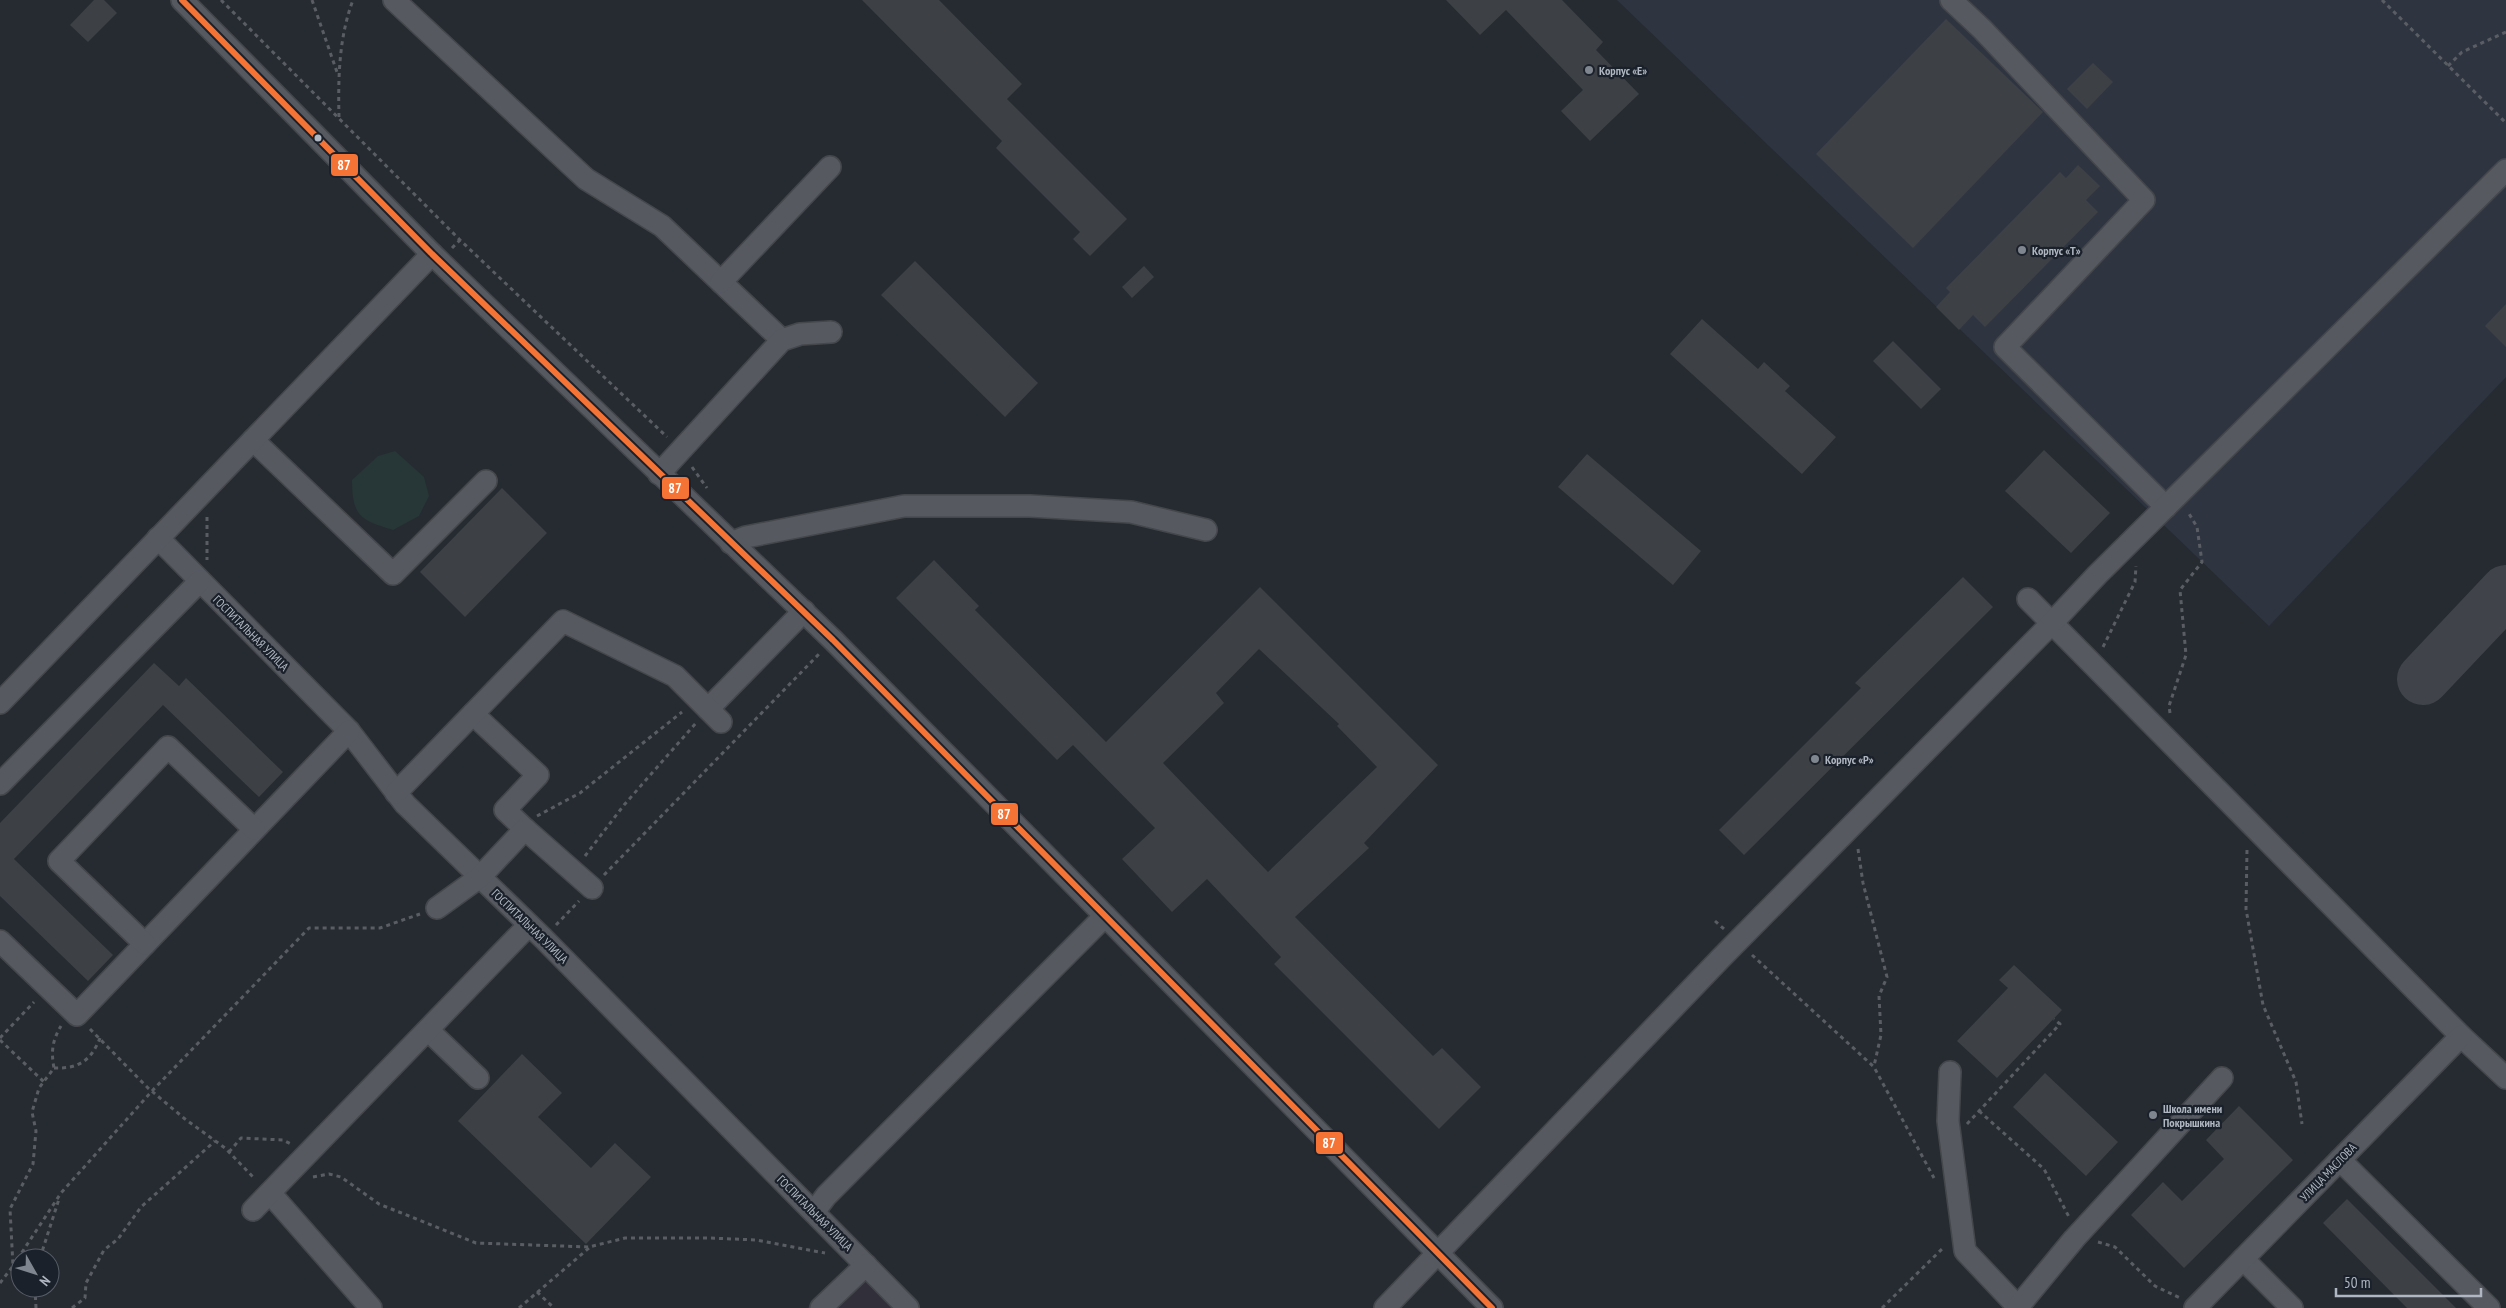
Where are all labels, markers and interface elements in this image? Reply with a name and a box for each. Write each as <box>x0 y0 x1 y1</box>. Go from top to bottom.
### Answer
place label: Корпус «Е» <box>1599 63 1647 78</box>
marker: Корпус «Е» <box>1583 64 1595 76</box>
unlabelled marker <box>313 133 323 143</box>
line badge: 87 <box>330 153 359 177</box>
text: 87 <box>337 156 351 174</box>
place label: Корпус «Т» <box>2032 243 2081 258</box>
marker: Корпус «Т» <box>2016 244 2028 256</box>
line badge: 87 <box>661 476 690 500</box>
text: 87 <box>668 479 682 497</box>
street label: ГОСПИТАЛЬНАЯ УЛИЦА <box>210 592 292 674</box>
place label: Корпус «Р» <box>1825 752 1874 767</box>
marker: Корпус «Р» <box>1809 753 1821 765</box>
line badge: 87 <box>990 802 1019 826</box>
text: 87 <box>997 805 1011 823</box>
street label: ГОСПИТАЛЬНАЯ УЛИЦА <box>489 886 572 967</box>
place label: Школа имени Покрышкина <box>2163 1101 2222 1130</box>
marker: Школа имени Покрышкина <box>2147 1109 2159 1121</box>
line badge: 87 <box>1315 1131 1344 1155</box>
text: 87 <box>1322 1134 1336 1152</box>
street label: УЛИЦА МАСЛОВА <box>2297 1140 2360 1204</box>
street label: ГОСПИТАЛЬНАЯ УЛИЦА <box>774 1172 856 1254</box>
north arrow <box>10 1248 60 1298</box>
scale bar <box>2336 1266 2481 1298</box>
text: N <box>36 1273 54 1290</box>
text: 50 m <box>2344 1273 2370 1292</box>

